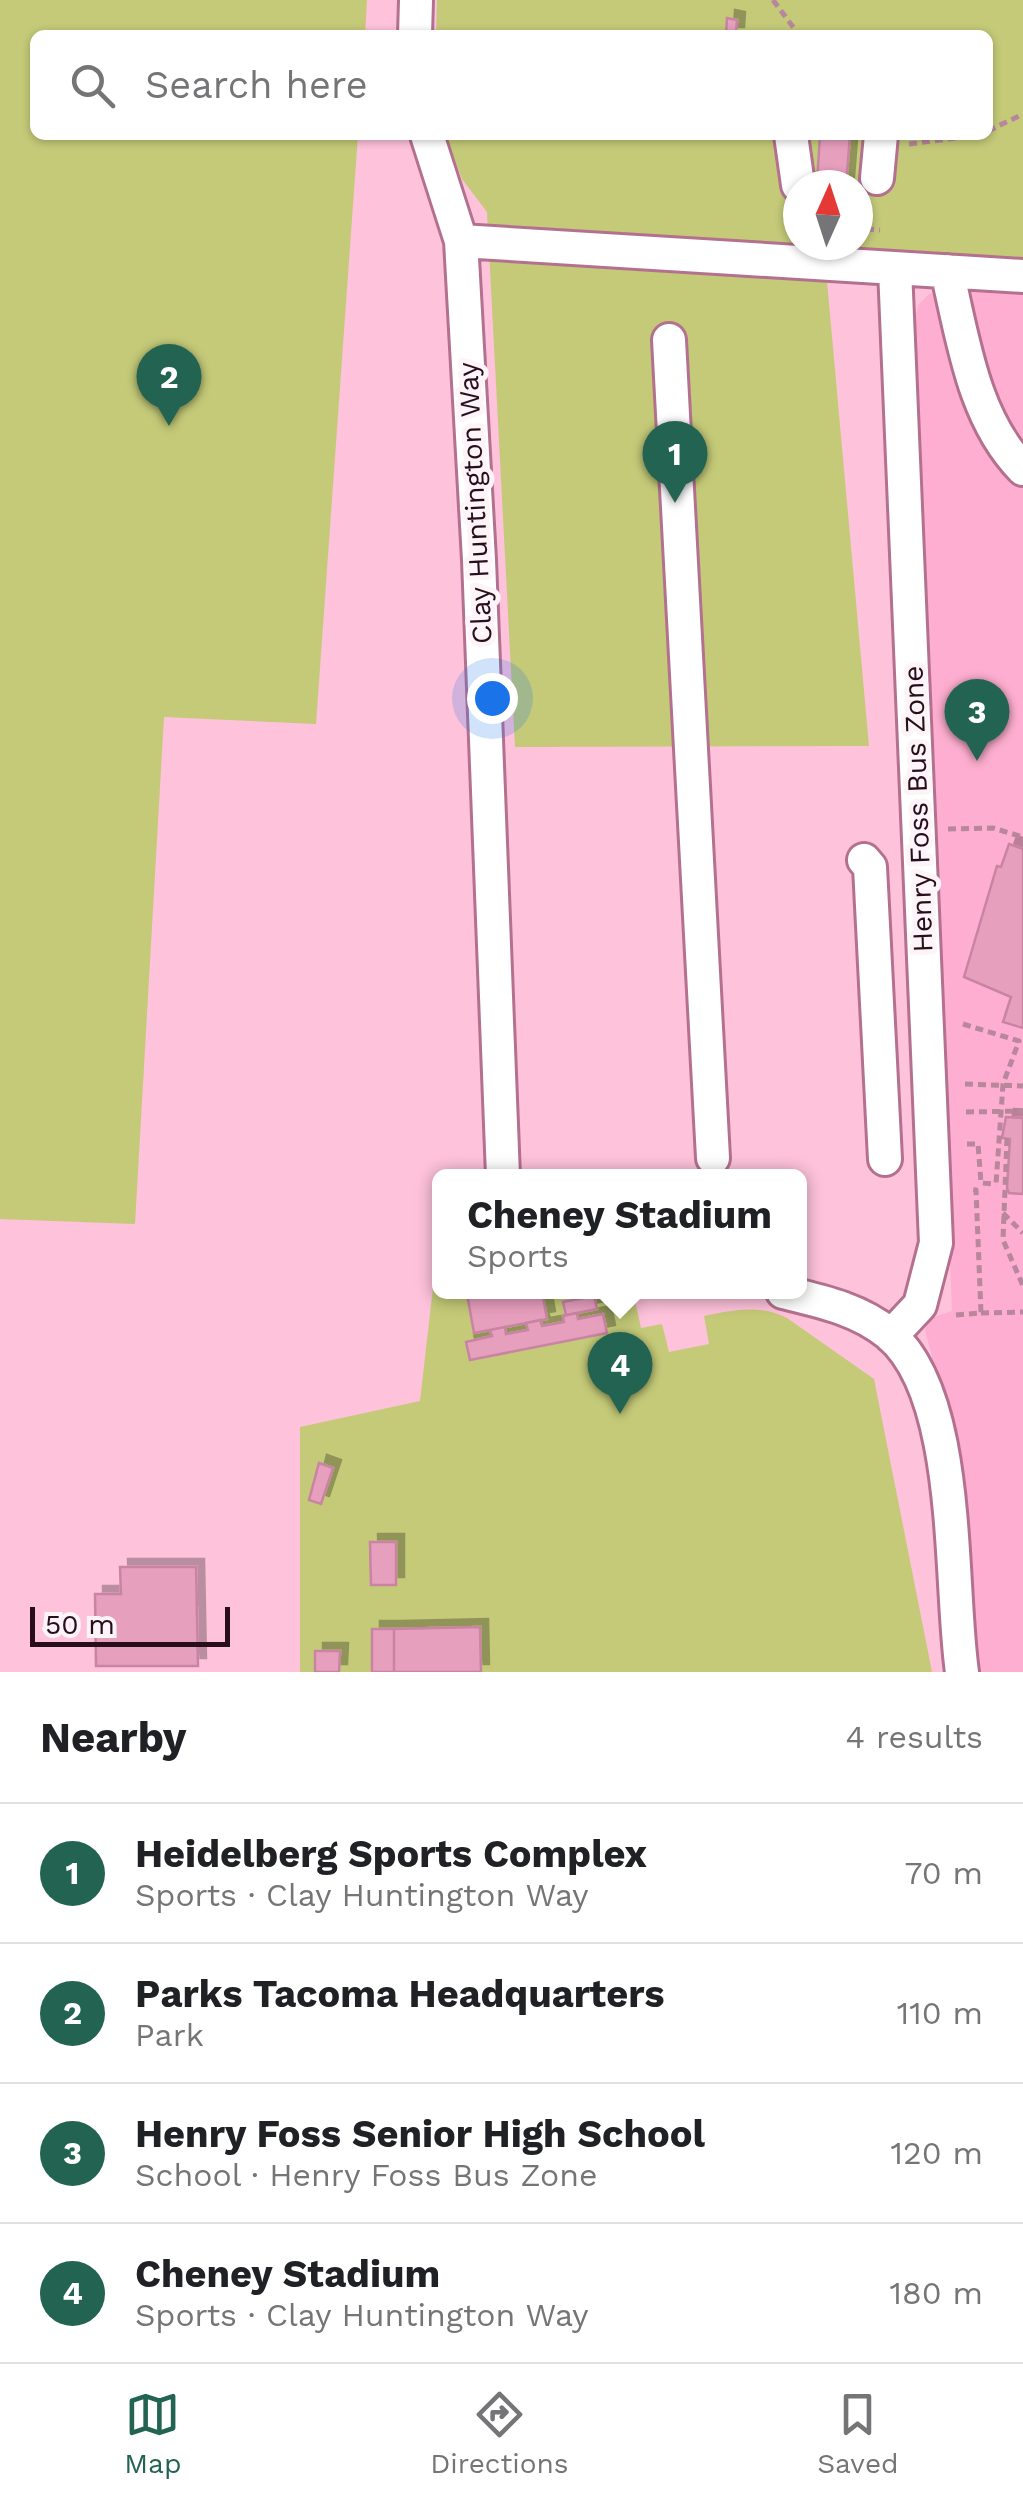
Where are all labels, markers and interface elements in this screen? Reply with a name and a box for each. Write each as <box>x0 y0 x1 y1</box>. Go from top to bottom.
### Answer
search box <box>30 30 993 140</box>
icon: search <box>65 58 120 113</box>
text: Search here <box>145 63 368 107</box>
north arrow <box>783 170 873 260</box>
pin: 2 <box>136 344 202 426</box>
street label: Clay Huntington Way <box>451 361 499 645</box>
pin: 1 <box>642 420 708 503</box>
street label: Henry Foss Bus Zone <box>897 665 939 953</box>
your location <box>467 673 518 724</box>
pin: 3 <box>944 678 1010 761</box>
popup <box>432 1169 807 1299</box>
text: Cheney Stadium <box>467 1193 772 1237</box>
text: Sports <box>467 1237 569 1275</box>
pin: 4 <box>588 1332 652 1414</box>
scale bar <box>30 1602 230 1646</box>
text: 50 m <box>45 1608 115 1641</box>
text: Nearby <box>40 1713 187 1762</box>
text: 4 results <box>845 1718 983 1756</box>
text: Heidelberg Sports Complex <box>135 1832 647 1876</box>
text: 1 <box>66 1854 79 1892</box>
text: 70 m <box>904 1854 983 1892</box>
text: Sports · Clay Huntington Way <box>135 1876 589 1914</box>
text: Parks Tacoma Headquarters <box>135 1972 664 2016</box>
text: 2 <box>63 1994 82 2032</box>
text: 110 m <box>897 1994 983 2032</box>
text: Park <box>135 2016 204 2054</box>
text: Henry Foss Senior High School <box>135 2112 705 2156</box>
text: 3 <box>63 2134 82 2172</box>
text: 120 m <box>891 2134 983 2172</box>
text: School · Henry Foss Bus Zone <box>135 2156 597 2194</box>
text: Cheney Stadium <box>135 2252 440 2296</box>
text: 4 <box>62 2274 83 2312</box>
text: 180 m <box>889 2274 983 2312</box>
text: Sports · Clay Huntington Way <box>135 2296 589 2334</box>
tab: Map <box>124 2387 182 2480</box>
tab: Directions <box>430 2387 569 2480</box>
tab: Saved <box>817 2387 899 2480</box>

